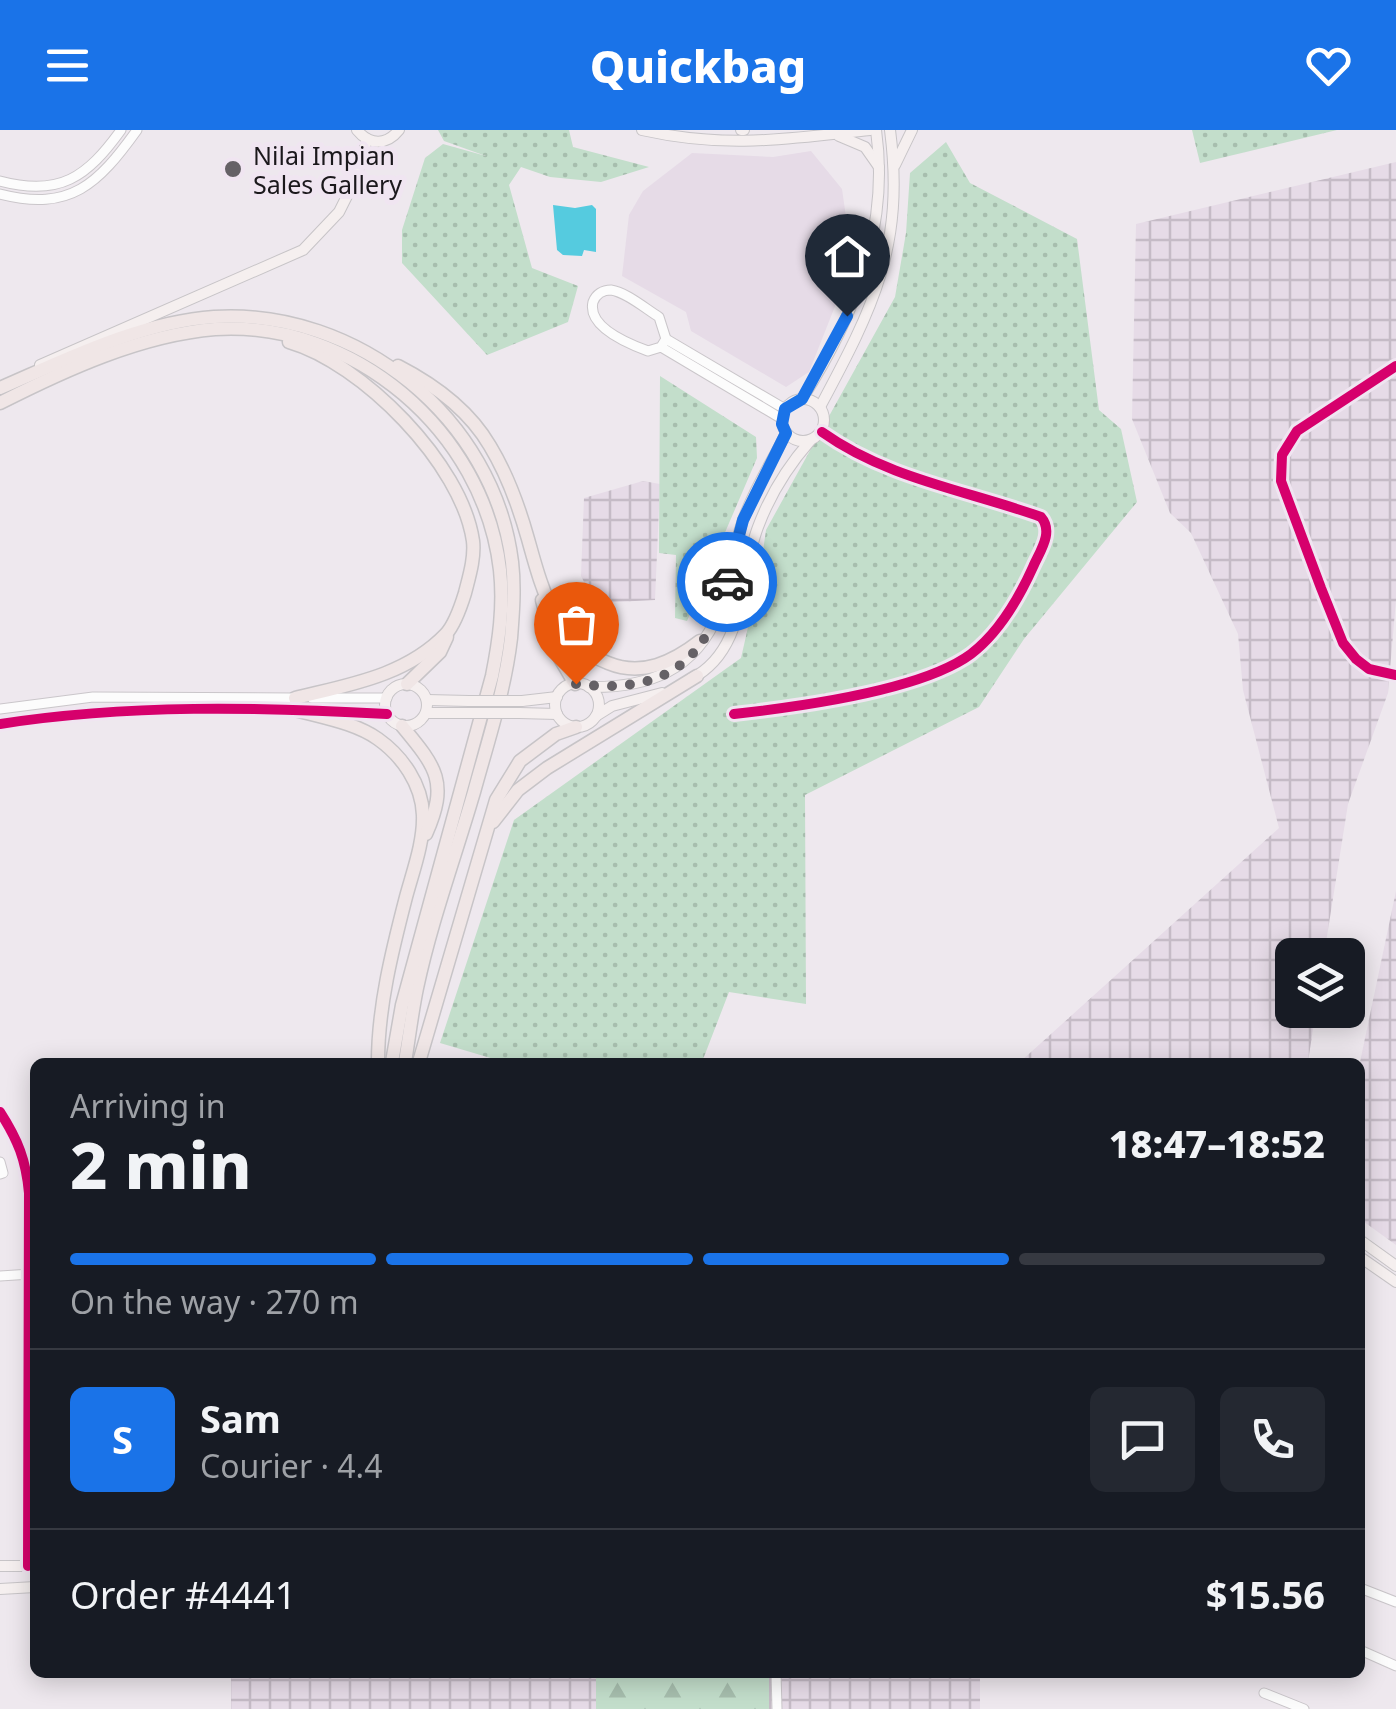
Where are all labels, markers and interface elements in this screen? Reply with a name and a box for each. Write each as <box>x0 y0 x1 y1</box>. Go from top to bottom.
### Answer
text: Quickbag <box>590 35 806 96</box>
icon: menu <box>40 38 95 93</box>
icon: heart <box>1301 38 1356 93</box>
place label: Nilai Impian Sales Gallery <box>253 138 402 201</box>
marker: Nilai Impian Sales Gallery <box>222 158 244 180</box>
pin <box>805 214 890 317</box>
icon: home <box>820 229 875 284</box>
courier <box>677 532 777 632</box>
icon: car <box>700 555 755 610</box>
pin <box>534 582 619 685</box>
icon: bag <box>549 597 604 652</box>
map controls <box>1275 938 1365 1028</box>
button: layers <box>1275 938 1365 1028</box>
text: Arriving in <box>70 1084 225 1127</box>
text: 18:47–18:52 <box>1109 1117 1325 1169</box>
text: 2 min <box>70 1120 252 1208</box>
text: On the way · 270 m <box>70 1280 359 1323</box>
button: chat <box>1090 1387 1195 1492</box>
button: phone <box>1220 1387 1325 1492</box>
text: Sam <box>200 1392 281 1444</box>
text: S <box>112 1413 133 1465</box>
text: Courier · 4.4 <box>200 1444 383 1487</box>
text: Order #4441 <box>70 1568 296 1620</box>
text: $15.56 <box>1206 1568 1325 1620</box>

